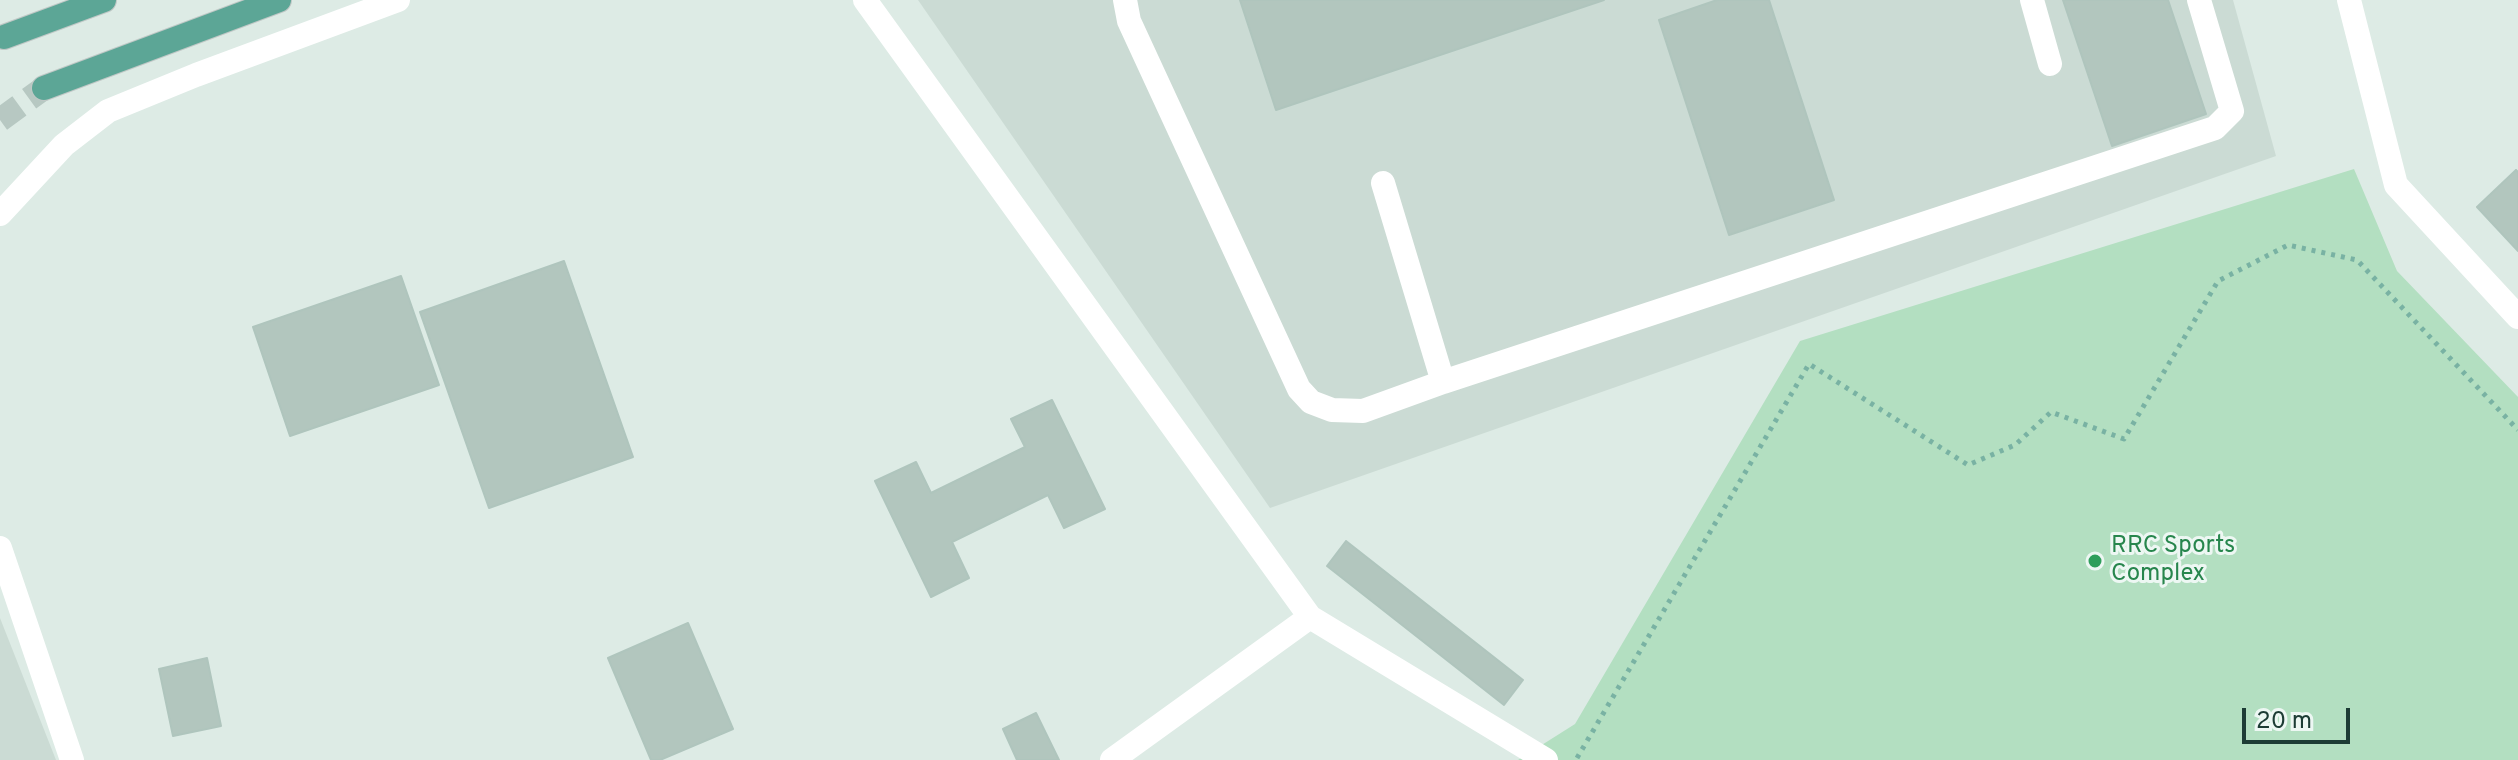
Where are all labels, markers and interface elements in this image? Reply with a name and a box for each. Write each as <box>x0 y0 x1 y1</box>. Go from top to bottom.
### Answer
place label: RRC Sports Complex <box>2111 533 2235 589</box>
marker: RRC Sports Complex <box>2086 552 2104 570</box>
scale bar <box>2246 692 2354 742</box>
text: 20 m <box>2256 707 2312 737</box>

